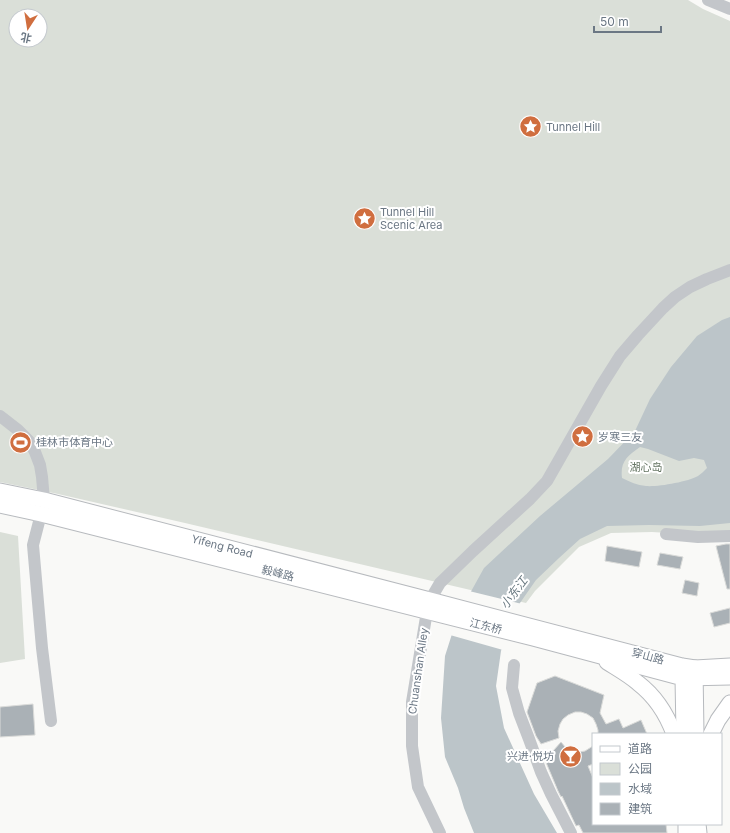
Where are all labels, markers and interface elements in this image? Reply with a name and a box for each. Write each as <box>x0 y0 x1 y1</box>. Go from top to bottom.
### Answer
north arrow <box>8 8 48 48</box>
scale bar <box>594 8 661 34</box>
text: 50 m <box>600 14 629 29</box>
text: 北 <box>19 30 33 46</box>
place icon: Tunnel Hill <box>518 114 544 140</box>
place label: Tunnel Hill <box>546 120 600 134</box>
place icon: Tunnel Hill Scenic Area <box>352 205 378 231</box>
place label: Tunnel Hill Scenic Area <box>380 205 443 232</box>
place icon: 岁寒三友 <box>570 424 596 450</box>
sports icon: 桂林市体育中心 <box>8 429 34 455</box>
place label: 岁寒三友 <box>598 430 642 444</box>
place label: 桂林市体育中心 <box>36 435 113 449</box>
park label: 湖心岛 <box>630 460 663 474</box>
street label: Yifeng Road <box>190 532 254 561</box>
street label: 毅峰路 <box>260 562 296 584</box>
water label: 小东江 <box>497 572 532 612</box>
street label: 江东桥 <box>468 615 504 637</box>
street label: Chuanshan Alley <box>405 627 431 715</box>
street label: 穿山路 <box>630 645 666 667</box>
legend <box>592 733 722 825</box>
text: 道路 <box>628 741 652 756</box>
bar icon: 兴进·悦坊 <box>557 743 583 769</box>
place label: 兴进·悦坊 <box>507 749 554 763</box>
text: 公园 <box>628 761 652 776</box>
text: 水域 <box>628 781 652 796</box>
text: 建筑 <box>628 801 652 816</box>

